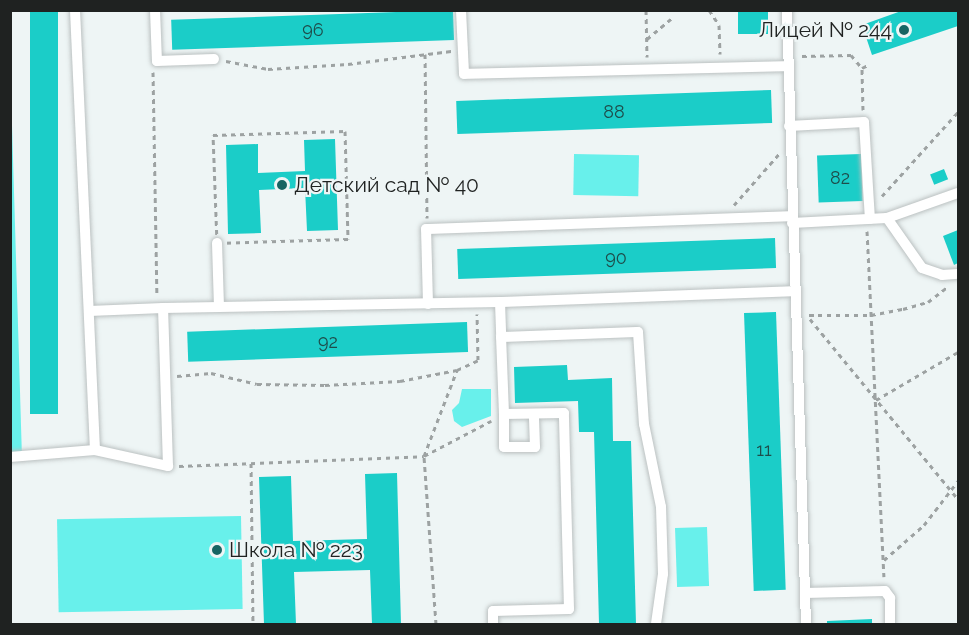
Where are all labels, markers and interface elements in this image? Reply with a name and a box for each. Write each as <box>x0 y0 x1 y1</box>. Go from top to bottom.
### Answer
place label: Лицей № 244 <box>759 17 892 43</box>
house number: 96 <box>302 19 324 41</box>
marker: Лицей № 244 <box>897 23 911 37</box>
house number: 88 <box>603 101 625 123</box>
house number: 82 <box>830 167 850 189</box>
place label: Детский сад № 40 <box>294 172 479 198</box>
marker: Детский сад № 40 <box>275 178 289 192</box>
house number: 90 <box>605 247 627 269</box>
house number: 92 <box>318 331 338 353</box>
house number: 11 <box>756 439 772 461</box>
place label: Школа № 223 <box>229 537 363 563</box>
marker: Школа № 223 <box>210 543 224 557</box>

